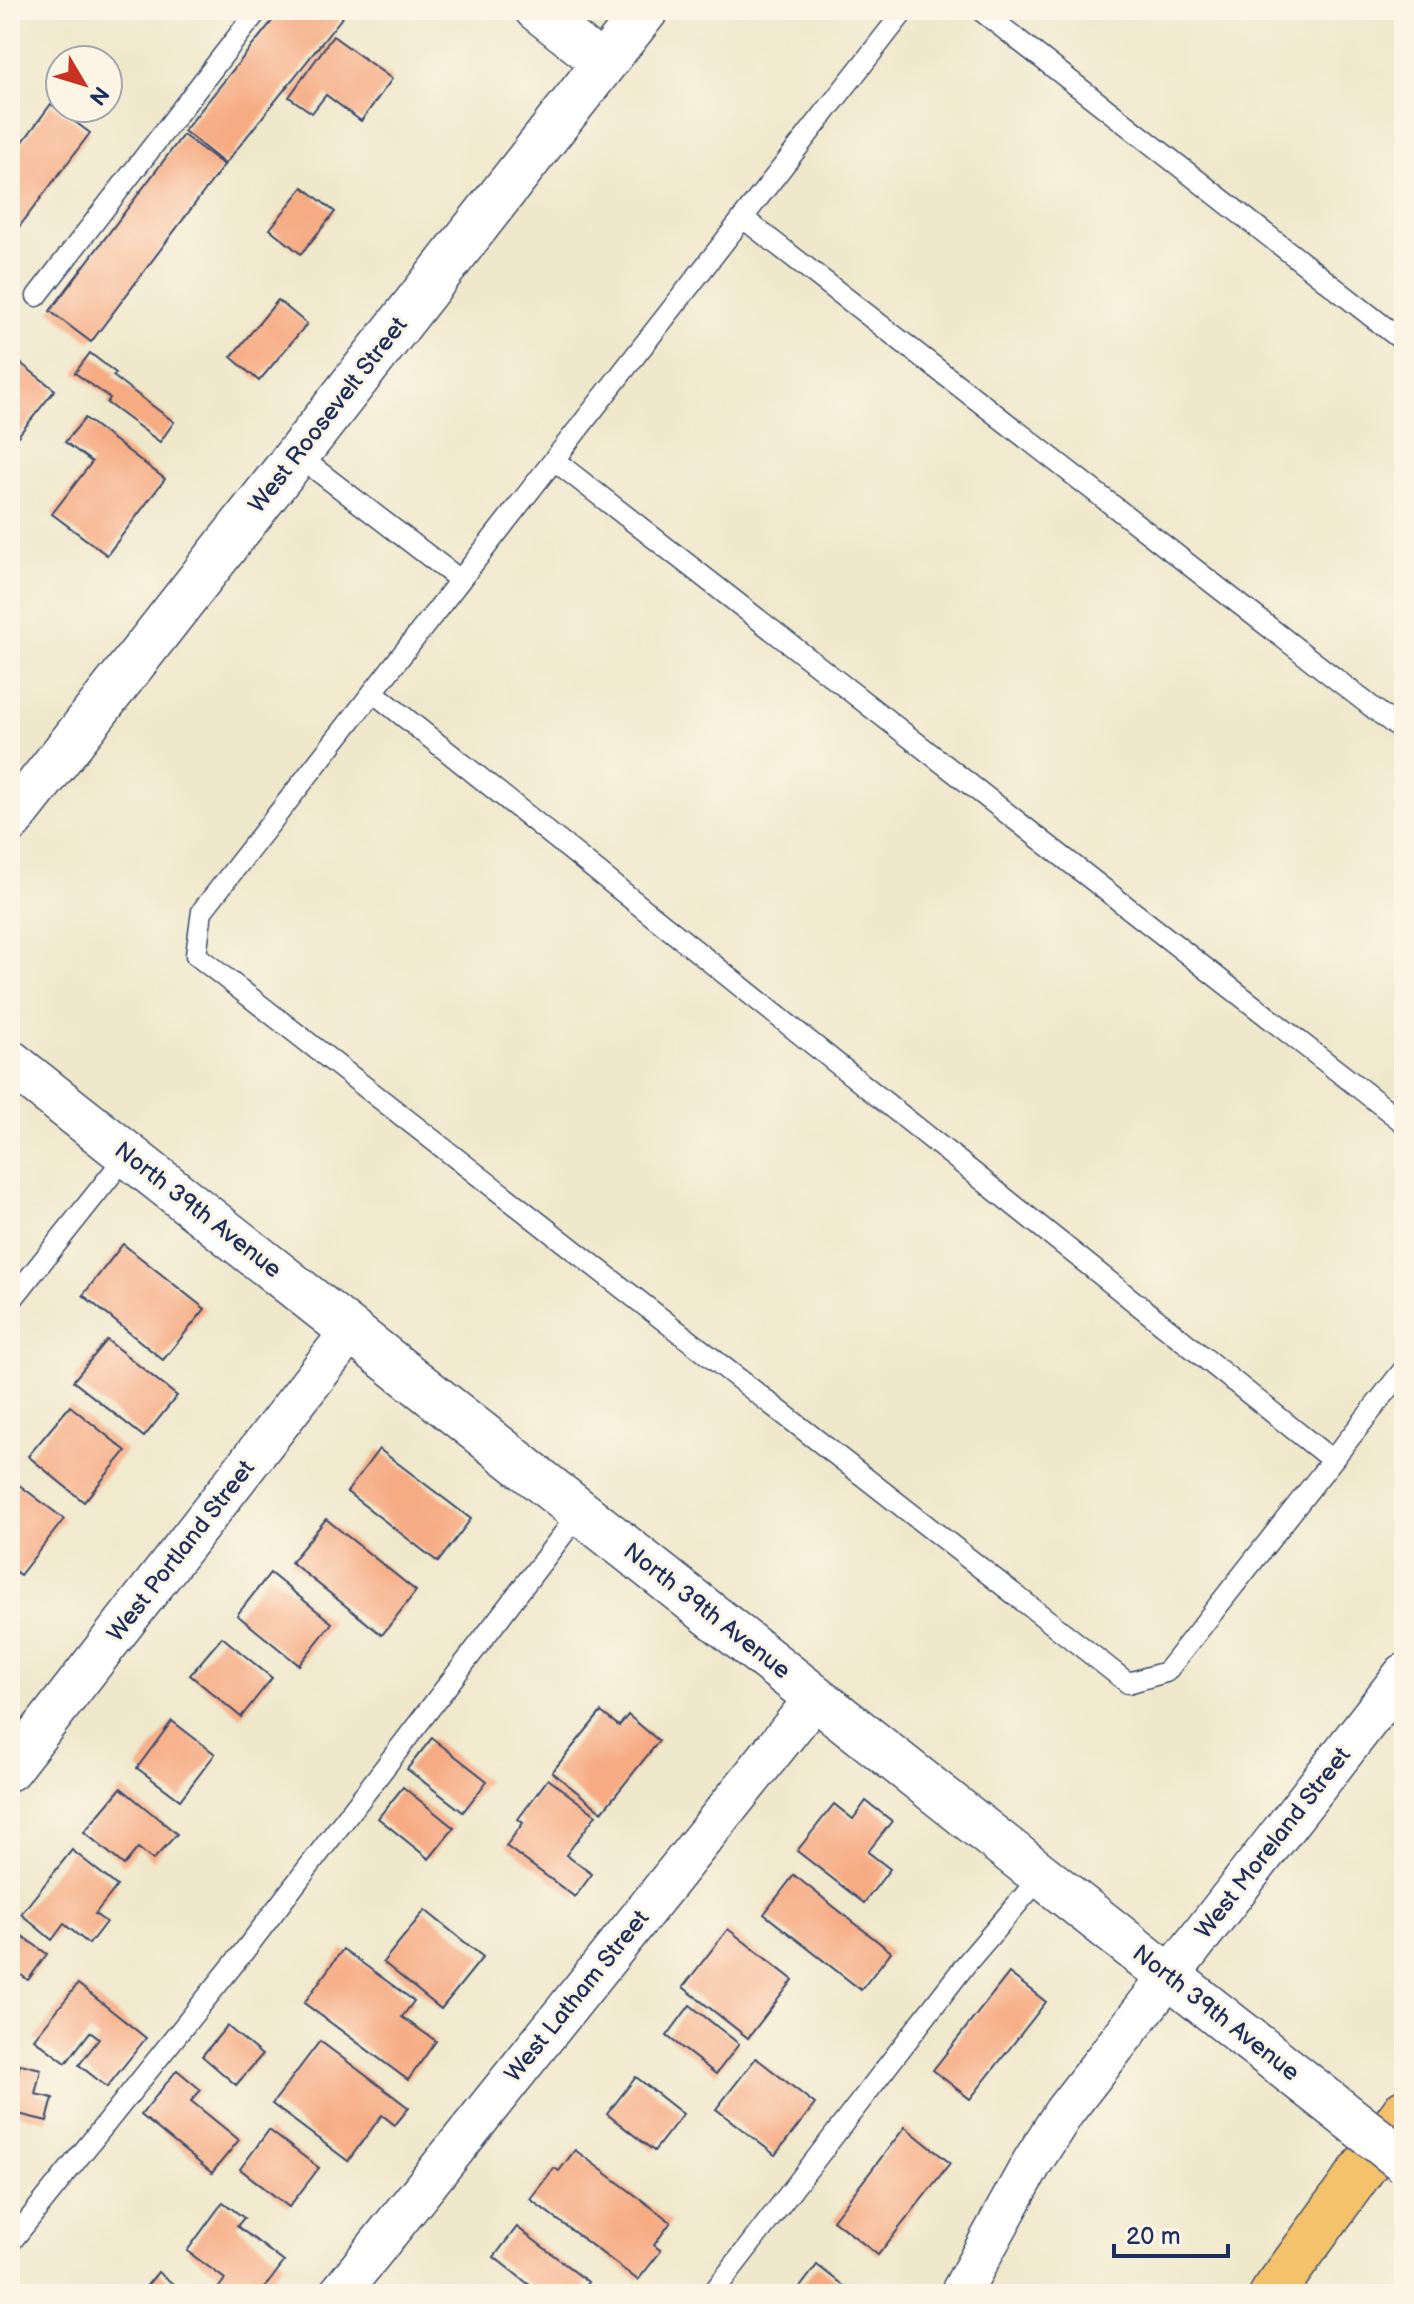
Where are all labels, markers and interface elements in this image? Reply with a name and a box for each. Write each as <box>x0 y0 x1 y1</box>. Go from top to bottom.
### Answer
north arrow <box>44 44 124 124</box>
text: N <box>83 81 114 110</box>
street label: West Roosevelt Street <box>242 311 414 519</box>
street label: North 39th Avenue <box>109 1136 287 1284</box>
street label: West Portland Street <box>101 1454 261 1648</box>
street label: North 39th Avenue <box>618 1537 796 1685</box>
street label: West Moreland Street <box>1189 1741 1357 1945</box>
street label: West Latham Street <box>499 1904 656 2088</box>
street label: North 39th Avenue <box>1127 1939 1305 2087</box>
scale bar <box>1114 2208 1228 2258</box>
text: 20 m <box>1126 2222 1181 2251</box>

